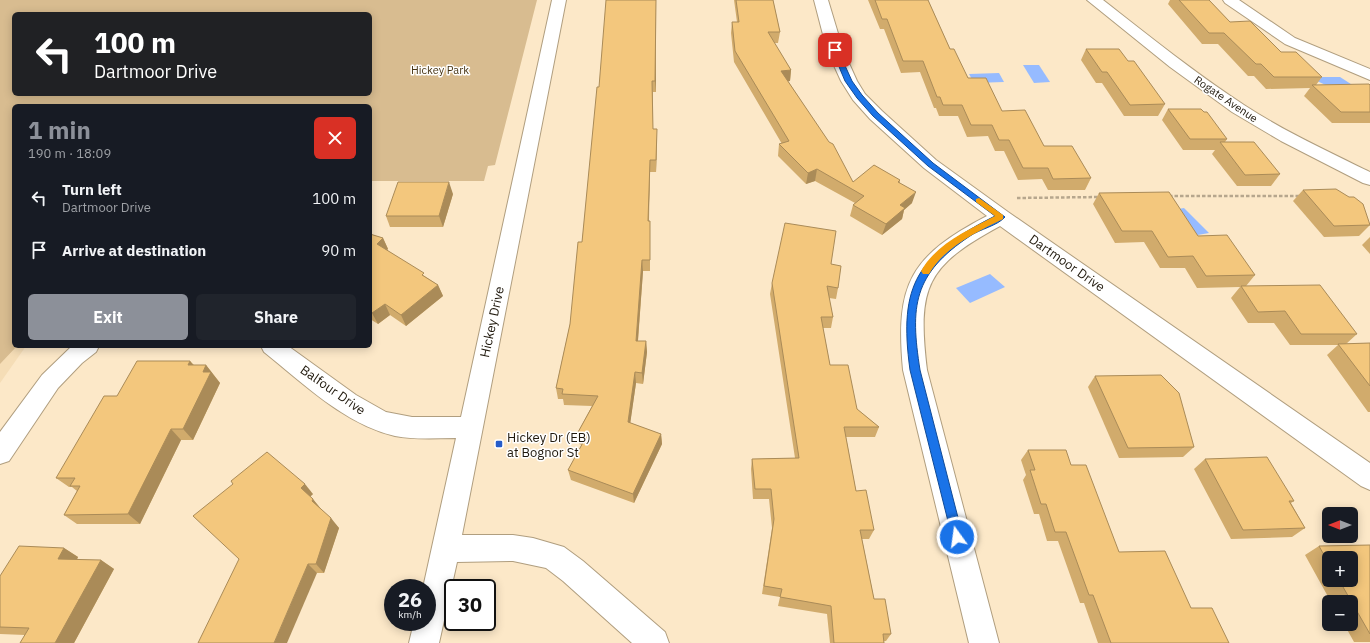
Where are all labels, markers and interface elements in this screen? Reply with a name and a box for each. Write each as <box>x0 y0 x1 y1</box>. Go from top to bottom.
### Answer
text: 100 m <box>94 24 176 61</box>
icon: left <box>28 28 80 80</box>
pin <box>818 33 852 67</box>
icon: arrive <box>824 39 846 61</box>
text: Dartmoor Drive <box>94 60 217 83</box>
park label: Hickey Park <box>411 63 469 77</box>
street label: Rogate Avenue <box>1191 73 1261 125</box>
text: 1 min <box>28 114 91 146</box>
button: close <box>314 117 356 159</box>
text: 190 m · 18:09 <box>28 145 111 162</box>
text: Turn left <box>62 180 122 199</box>
icon: left <box>28 187 50 209</box>
text: 100 m <box>312 189 356 208</box>
text: Dartmoor Drive <box>62 199 151 216</box>
street label: Dartmoor Drive <box>1026 231 1108 295</box>
icon: arrive <box>28 239 50 261</box>
text: Arrive at destination <box>62 241 206 260</box>
text: 90 m <box>321 241 356 260</box>
street label: Hickey Drive <box>476 285 508 359</box>
button: Exit <box>28 294 188 340</box>
button: Share <box>196 294 356 340</box>
street label: Balfour Drive <box>297 361 369 419</box>
place label: Hickey Dr (EB) at Bognor St <box>507 429 591 461</box>
marker: Hickey Dr (EB) at Bognor St <box>494 439 504 449</box>
north arrow <box>1322 507 1358 543</box>
map controls <box>1322 507 1358 631</box>
position arrow <box>936 516 978 558</box>
button: + <box>1322 551 1358 587</box>
speed limit sign: 30 <box>444 579 496 631</box>
text: 26 <box>398 586 422 613</box>
button: − <box>1322 595 1358 631</box>
text: km/h <box>398 608 422 621</box>

